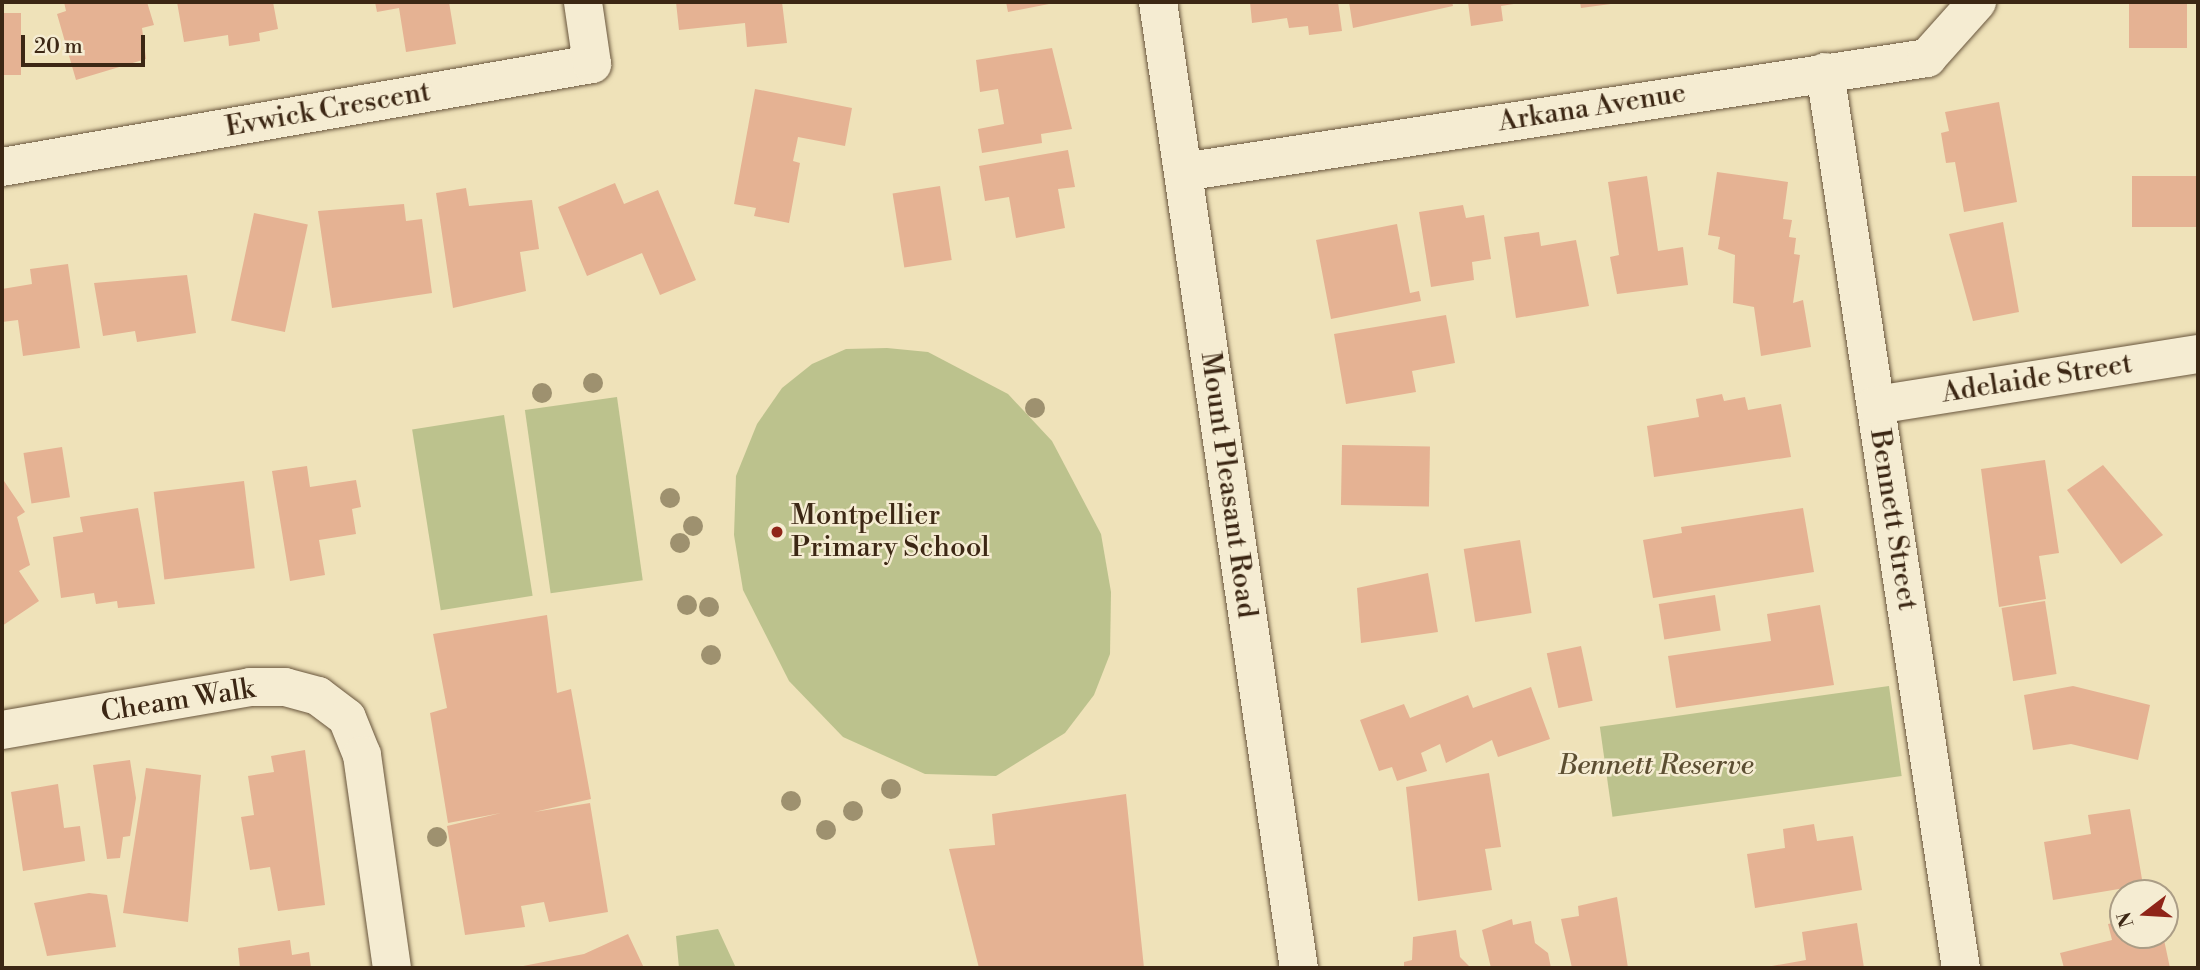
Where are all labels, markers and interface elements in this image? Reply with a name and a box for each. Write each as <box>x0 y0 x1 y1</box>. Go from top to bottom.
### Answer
scale bar <box>24 21 149 65</box>
text: 20 m <box>34 34 83 60</box>
street label: Evwick Crescent <box>223 75 433 145</box>
street label: Arkana Avenue <box>1496 77 1688 139</box>
street label: Adelaide Street <box>1939 347 2135 411</box>
street label: Mount Pleasant Road <box>1193 350 1263 620</box>
street label: Bennett Street <box>1862 427 1924 613</box>
place label: Montpellier Primary School <box>791 499 990 565</box>
marker: Montpellier Primary School <box>769 524 785 540</box>
street label: Cheam Walk <box>99 672 257 730</box>
park label: Bennett Reserve <box>1558 749 1754 783</box>
north arrow <box>2109 879 2179 949</box>
text: N <box>2112 909 2140 930</box>

